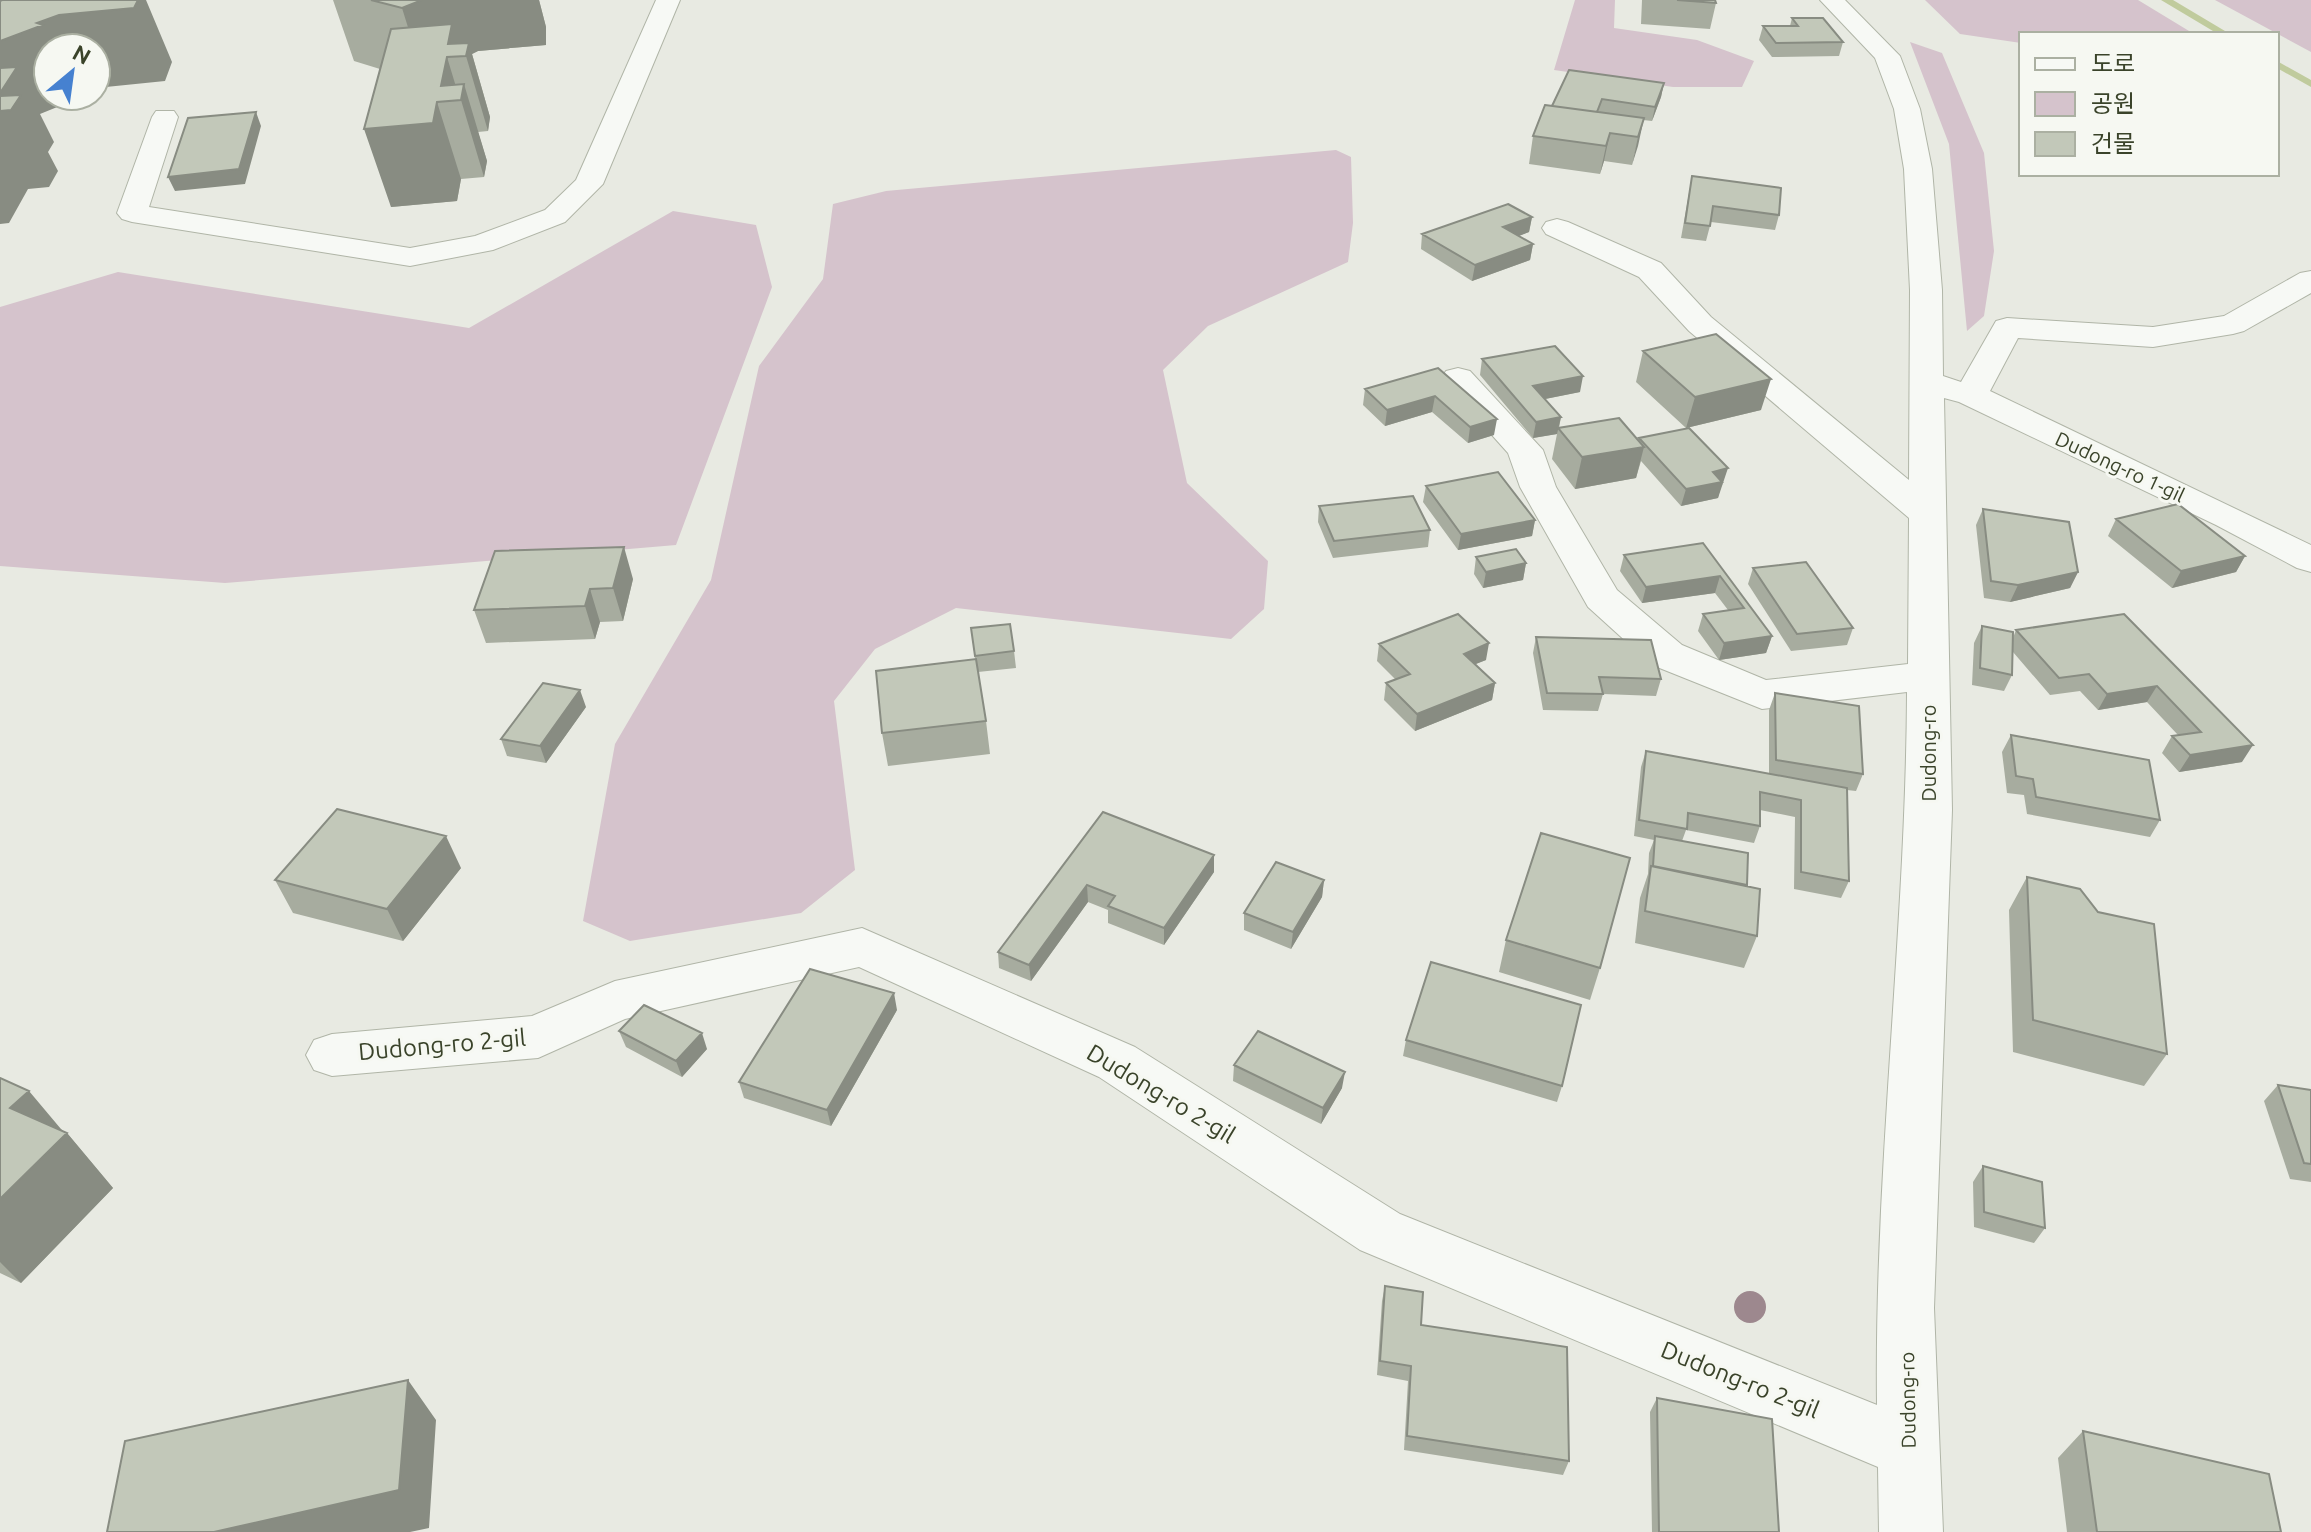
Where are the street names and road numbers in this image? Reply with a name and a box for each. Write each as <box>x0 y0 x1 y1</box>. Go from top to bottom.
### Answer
street label: Dudong-ro 1-gil <box>2052 427 2189 507</box>
street label: Dudong-ro <box>1917 705 1940 801</box>
street label: Dudong-ro 2-gil <box>357 1024 527 1065</box>
street label: Dudong-ro 2-gil <box>1082 1039 1240 1148</box>
street label: Dudong-ro 2-gil <box>1657 1336 1823 1424</box>
street label: Dudong-ro <box>1895 1351 1920 1449</box>

